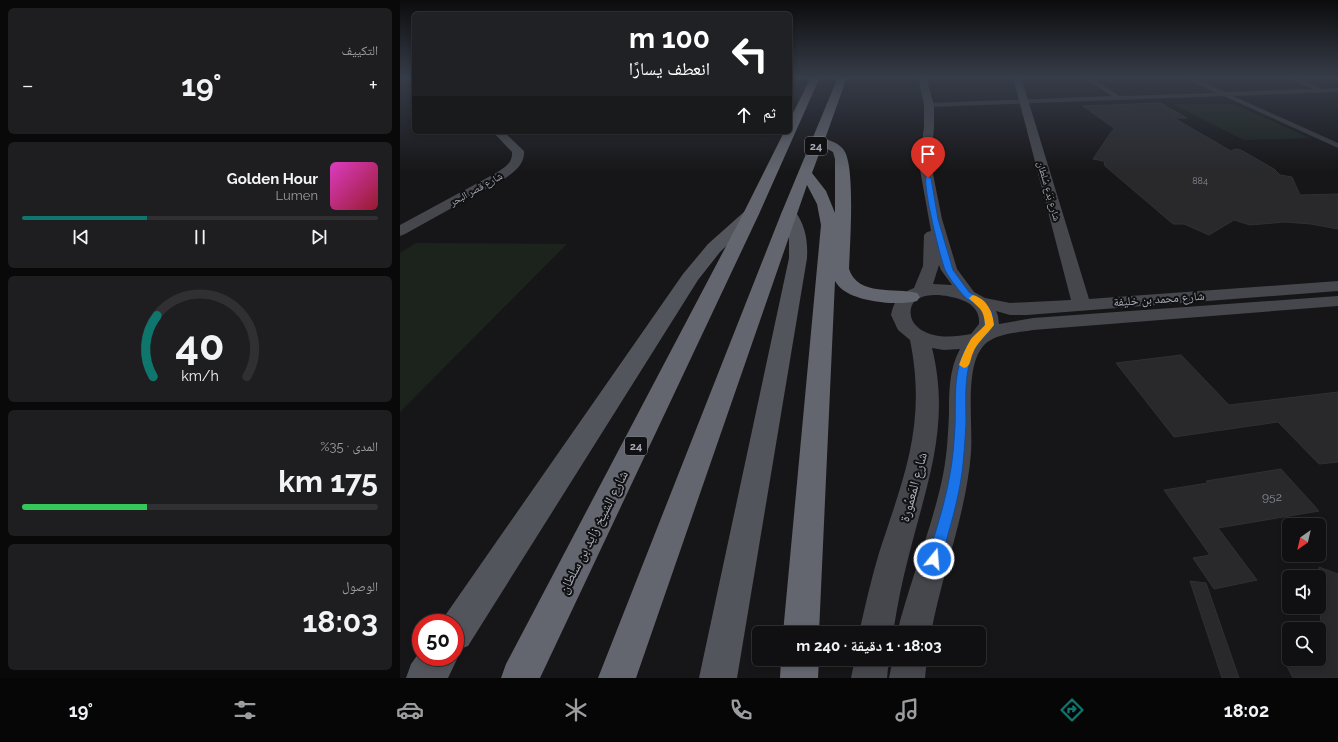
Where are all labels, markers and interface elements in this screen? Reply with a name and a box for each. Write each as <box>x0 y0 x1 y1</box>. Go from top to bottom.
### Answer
text: 100 m <box>629 22 710 55</box>
icon: left <box>724 28 776 80</box>
text: التكييف <box>342 43 378 58</box>
text: انعطف يسارًا <box>629 58 710 79</box>
text: 19° <box>181 68 221 103</box>
text: − <box>22 72 34 98</box>
text: + <box>369 72 378 98</box>
icon: ahead <box>733 104 755 126</box>
text: ثم <box>763 104 776 122</box>
road number: 24 <box>805 137 827 155</box>
pin <box>911 137 945 178</box>
icon: arrive <box>917 143 939 165</box>
street label: شارع بَدَع سُلطان <box>1034 160 1063 223</box>
text: Golden Hour <box>227 170 318 188</box>
street label: شارع قصر البحر <box>447 170 505 209</box>
house number: 884 <box>1192 176 1208 186</box>
text: Lumen <box>276 188 318 203</box>
icon: previous <box>70 226 92 248</box>
icon: pause <box>189 226 211 248</box>
icon: next <box>308 226 330 248</box>
street label: شارع محمد بن خليفة <box>1113 289 1205 310</box>
text: 40 <box>175 321 225 370</box>
text: km/h <box>181 368 219 384</box>
road number: 24 <box>625 437 647 455</box>
text: المدى · 35% <box>320 439 378 454</box>
street label: شارع المَعمُورة <box>896 450 932 524</box>
text: 175 km <box>278 464 378 499</box>
street label: شارع الشيخ زايد بن سلطان <box>555 468 633 597</box>
house number: 952 <box>1262 490 1282 504</box>
north arrow <box>1282 518 1326 562</box>
map controls <box>1282 518 1326 666</box>
position arrow <box>913 538 955 580</box>
button: sound <box>1282 570 1326 614</box>
text: الوصول <box>342 579 378 594</box>
text: 18:03 <box>302 604 378 639</box>
speed limit sign: 50 <box>412 614 464 666</box>
button: search <box>1282 622 1326 666</box>
text: 18:03 · 1 دقيقة · 240 m <box>796 637 942 655</box>
icon: filters <box>231 696 259 724</box>
icon: car <box>396 696 424 724</box>
icon: climate <box>562 696 590 724</box>
icon: phone <box>727 696 755 724</box>
icon: music <box>893 696 921 724</box>
icon: directions <box>1058 696 1086 724</box>
text: 19° <box>69 700 93 721</box>
text: 18:02 <box>1224 700 1269 721</box>

